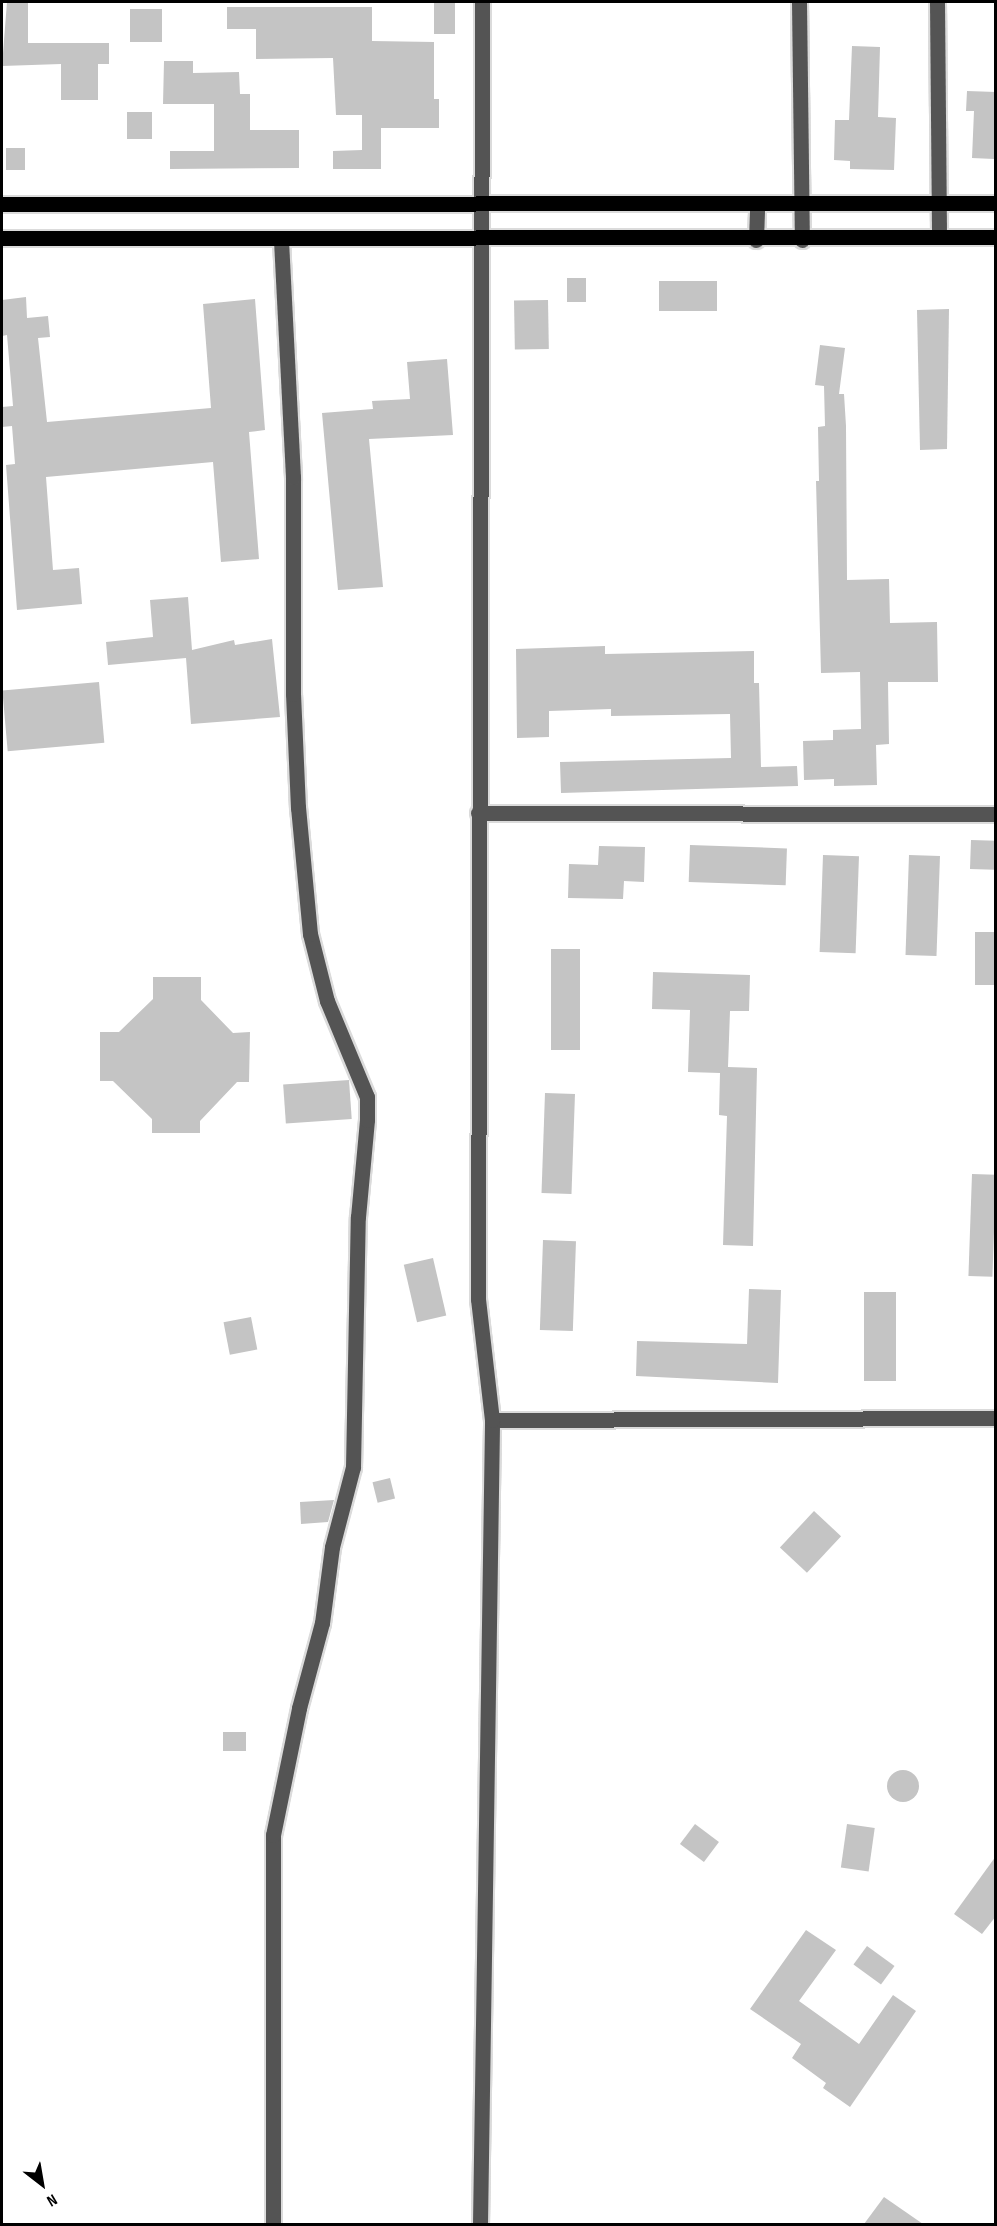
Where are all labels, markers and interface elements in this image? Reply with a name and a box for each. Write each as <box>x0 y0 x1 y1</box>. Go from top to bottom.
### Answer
north arrow <box>12 2154 72 2214</box>
text: N <box>43 2190 60 2210</box>

